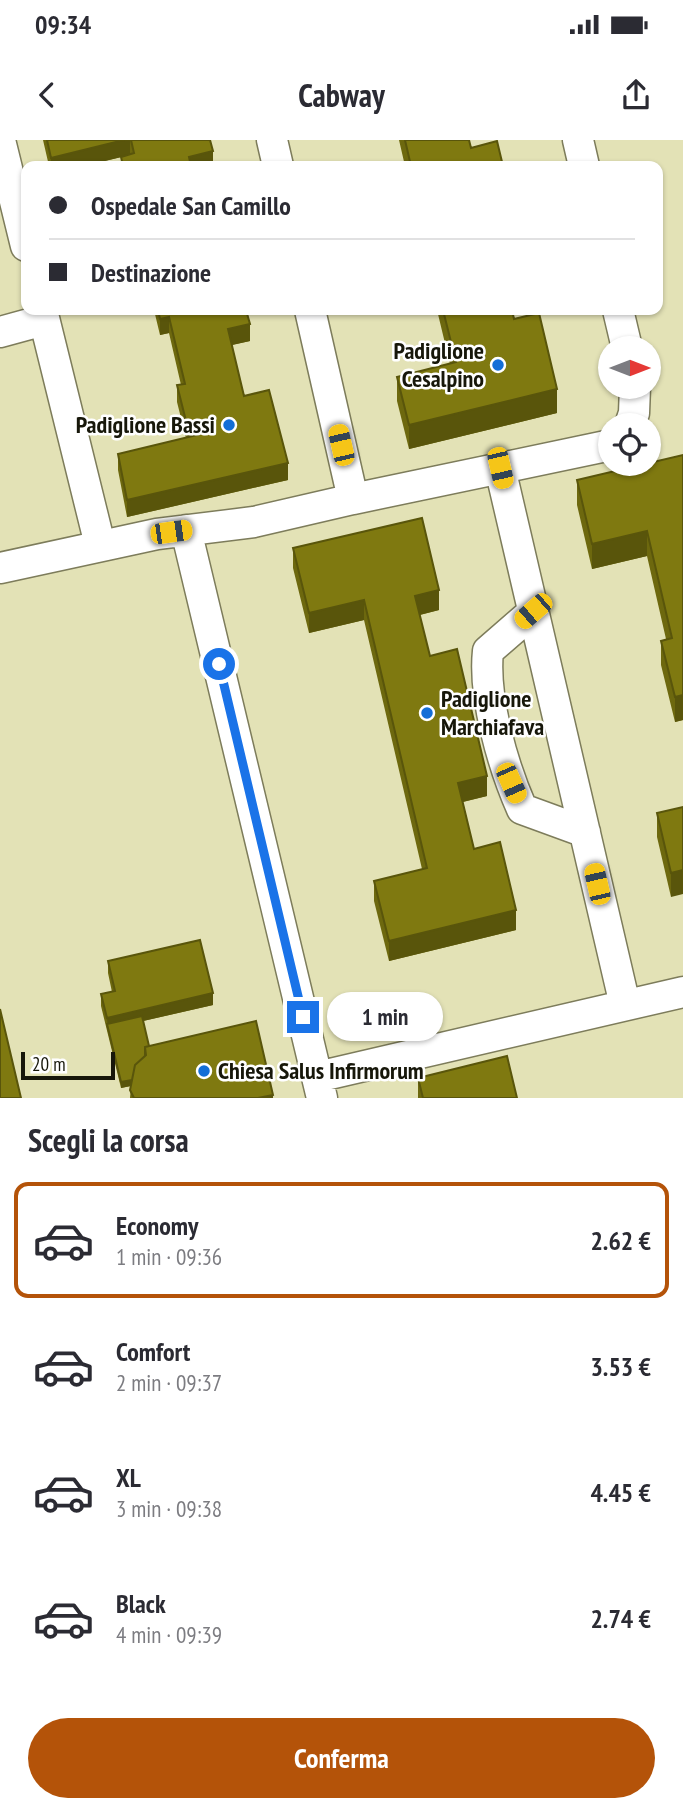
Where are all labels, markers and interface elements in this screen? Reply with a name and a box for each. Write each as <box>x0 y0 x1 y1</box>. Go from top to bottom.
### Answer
text: 09:34 <box>35 8 91 41</box>
text: Cabway <box>298 74 385 116</box>
icon: back <box>28 76 66 114</box>
icon: share <box>617 76 655 114</box>
text: Ospedale San Camillo <box>91 189 291 222</box>
text: Destinazione <box>91 256 211 289</box>
place label: Padiglione Cesalpino <box>394 335 484 394</box>
north arrow <box>598 336 662 399</box>
map controls <box>598 336 661 476</box>
marker: Padiglione Cesalpino <box>490 357 506 373</box>
place label: Padiglione Bassi <box>76 409 215 440</box>
button: locate <box>598 413 661 476</box>
marker: Padiglione Bassi <box>221 417 237 433</box>
car <box>327 422 356 468</box>
car <box>486 445 515 491</box>
car <box>149 519 194 545</box>
car <box>511 589 556 633</box>
route start <box>203 648 235 680</box>
place label: Padiglione Marchiafava <box>441 683 544 742</box>
marker: Padiglione Marchiafava <box>419 705 435 721</box>
car <box>493 760 530 806</box>
car <box>583 861 612 907</box>
callout: 1 min <box>328 992 443 1042</box>
route end <box>287 1001 319 1033</box>
text: 1 min <box>362 1002 408 1031</box>
scale bar <box>21 1049 116 1081</box>
text: 20 m <box>32 1052 66 1076</box>
place label: Chiesa Salus Infirmorum <box>218 1055 424 1086</box>
marker: Chiesa Salus Infirmorum <box>196 1063 212 1079</box>
text: Scegli la corsa <box>28 1119 189 1161</box>
icon: car <box>32 1209 95 1272</box>
text: Economy <box>116 1209 198 1242</box>
text: 2.62 € <box>590 1224 651 1257</box>
text: 1 min · 09:36 <box>116 1242 222 1271</box>
icon: car <box>32 1335 95 1398</box>
text: Comfort <box>116 1335 190 1368</box>
text: 3.53 € <box>590 1350 651 1383</box>
text: 2 min · 09:37 <box>116 1368 222 1397</box>
icon: car <box>32 1461 95 1524</box>
text: XL <box>116 1461 141 1494</box>
text: 4.45 € <box>590 1476 651 1509</box>
text: 3 min · 09:38 <box>116 1494 222 1523</box>
icon: car <box>32 1587 95 1650</box>
text: Black <box>116 1587 166 1620</box>
text: 2.74 € <box>590 1602 651 1635</box>
text: 4 min · 09:39 <box>116 1620 222 1649</box>
button: Conferma <box>28 1718 655 1798</box>

